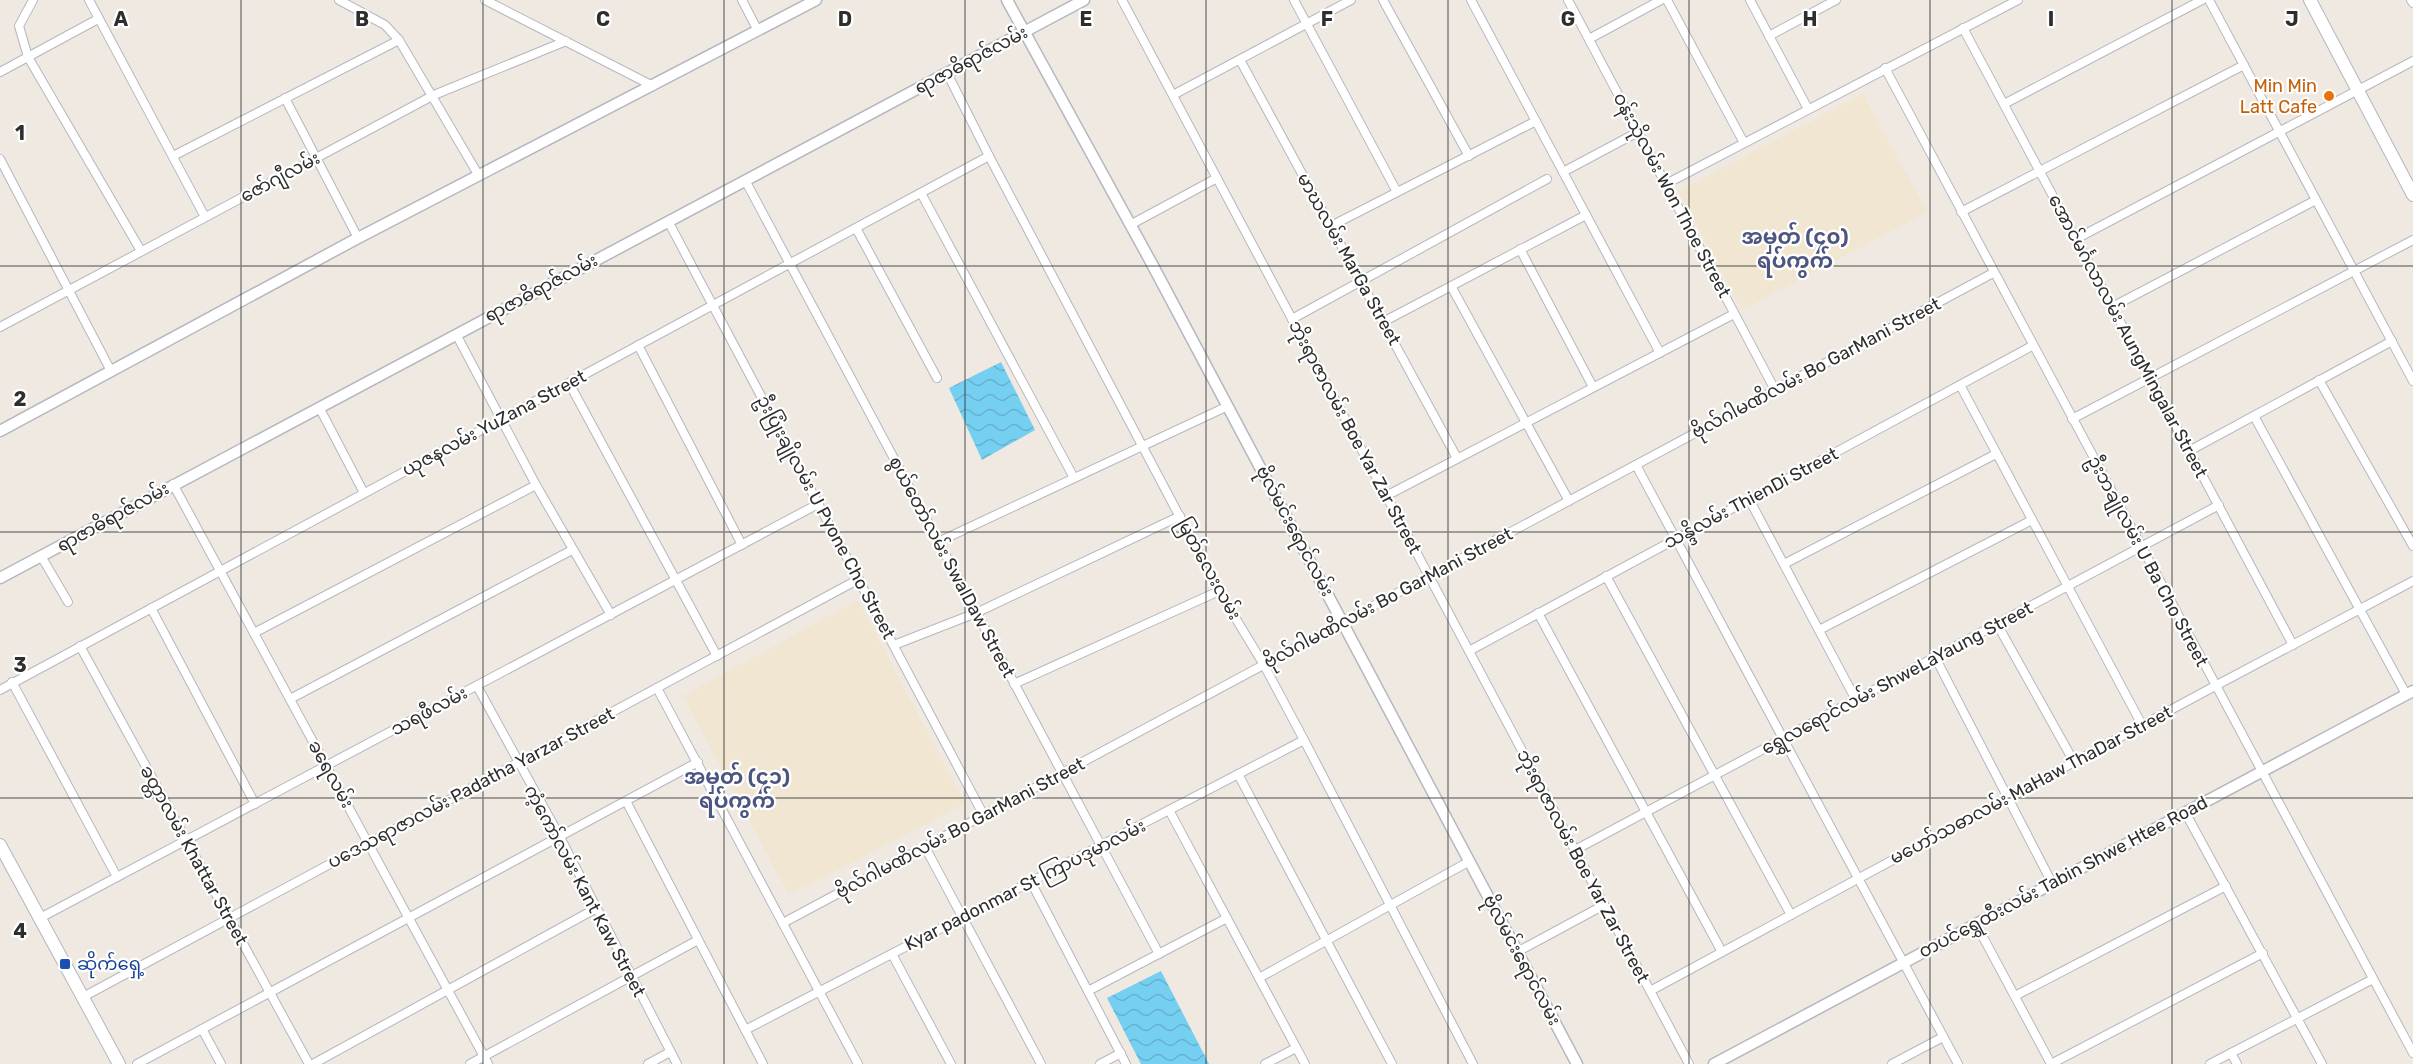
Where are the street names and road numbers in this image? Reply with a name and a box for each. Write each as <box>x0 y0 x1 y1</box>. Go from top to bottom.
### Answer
street label: ရာဇာဓိရာဇ်လမ်း <box>909 18 1033 103</box>
street label: ဝန်းသိုလမ်း Won Thoe Street <box>1605 87 1738 303</box>
street label: ဇော်ဂျီလမ်း <box>235 144 325 211</box>
street label: မာဃလမ်း MarGa Street <box>1292 168 1407 349</box>
street label: အောင်မင်္ဂလာလမ်း AungMingalar Street <box>2044 190 2214 481</box>
street label: ရာဇာဓိရာဇ်လမ်း <box>479 246 603 331</box>
street label: ဗိုလ်ဂါမဏိလမ်း Bo GarMani Street <box>1686 290 1946 447</box>
street label: ဘိုးရာဇာလမ်း Boe Yar Zar Street <box>1280 315 1429 559</box>
street label: ယုဇနလမ်း YuZana Street <box>397 363 592 484</box>
street label: ဦးပြုံးချိုလမ်း U Pyone Cho Street <box>749 390 903 645</box>
street label: သန္ဒိလမ်း ThienDi Street <box>1659 440 1844 557</box>
street label: ဦးဘချိုလမ်း U Ba Cho Street <box>2079 450 2216 672</box>
street label: စွယ်တော်လမ်း SwalDaw Street <box>881 452 1022 683</box>
street label: ဗိုလ်မင်းရောင်လမ်း <box>1248 461 1341 602</box>
street label: ရာဇာဓိရာဇ်လမ်း <box>52 475 175 560</box>
street label: မြတ်လေးလမ်း <box>1169 513 1248 626</box>
street label: ဗိုလ်ဂါမဏိလမ်း Bo GarMani Street <box>1258 520 1518 677</box>
street label: ရွှေလရောင်လမ်း ShweLaYaung Street <box>1757 595 2038 763</box>
street label: သရဖီလမ်း <box>386 679 473 744</box>
street label: မဟော်သဓာလမ်း MaHaw ThaDar Street <box>1885 699 2176 869</box>
street label: ပဒေသရာဇာလမ်း Padatha Yarzar Street <box>323 701 620 877</box>
street label: ခရေလမ်း <box>300 735 360 814</box>
street label: ဘိုးရာဇာလမ်း Boe Yar Zar Street <box>1508 744 1657 988</box>
street label: ဗိုလ်ဂါမဏိလမ်း Bo GarMani Street <box>830 750 1090 907</box>
street label: ခတ္တာလမ်း Khattar Street <box>132 760 254 951</box>
street label: ကံ့ကော်လမ်း Kant Kaw Street <box>519 780 652 1001</box>
street label: တပင်ရွှေထီးလမ်း Tabin Shwe Htee Road <box>1913 789 2213 966</box>
street label: Kyar padonmar St ကြာပဒုမာလမ်း <box>900 813 1151 959</box>
street label: ဗိုလ်မင်းရောင်လမ်း <box>1475 890 1568 1031</box>

